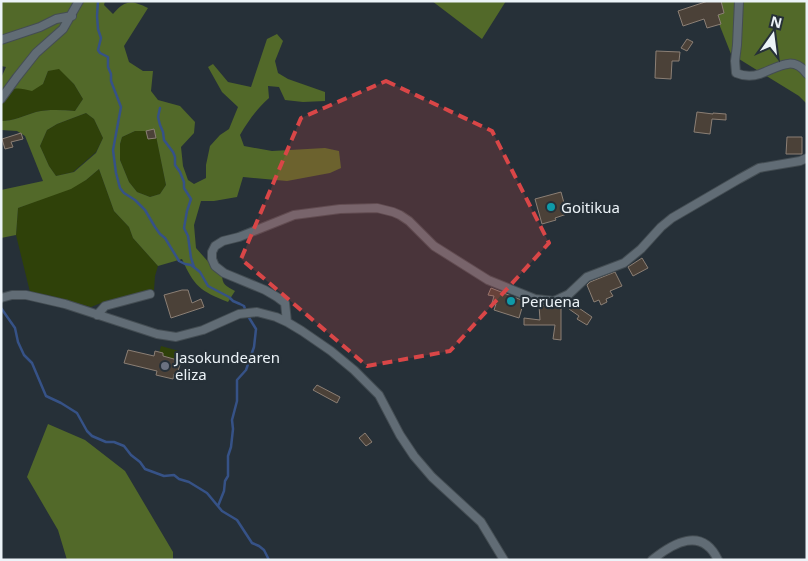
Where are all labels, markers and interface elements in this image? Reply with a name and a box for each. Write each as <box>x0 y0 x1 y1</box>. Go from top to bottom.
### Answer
north arrow <box>748 10 798 60</box>
text: N <box>768 11 784 32</box>
place label: Goitikua <box>561 197 620 217</box>
marker: Goitikua <box>545 201 557 213</box>
place label: Peruena <box>521 291 580 311</box>
marker: Peruena <box>505 295 517 307</box>
place label: Jasokundearen eliza <box>173 347 280 384</box>
marker: Jasokundearen eliza <box>159 360 171 372</box>

